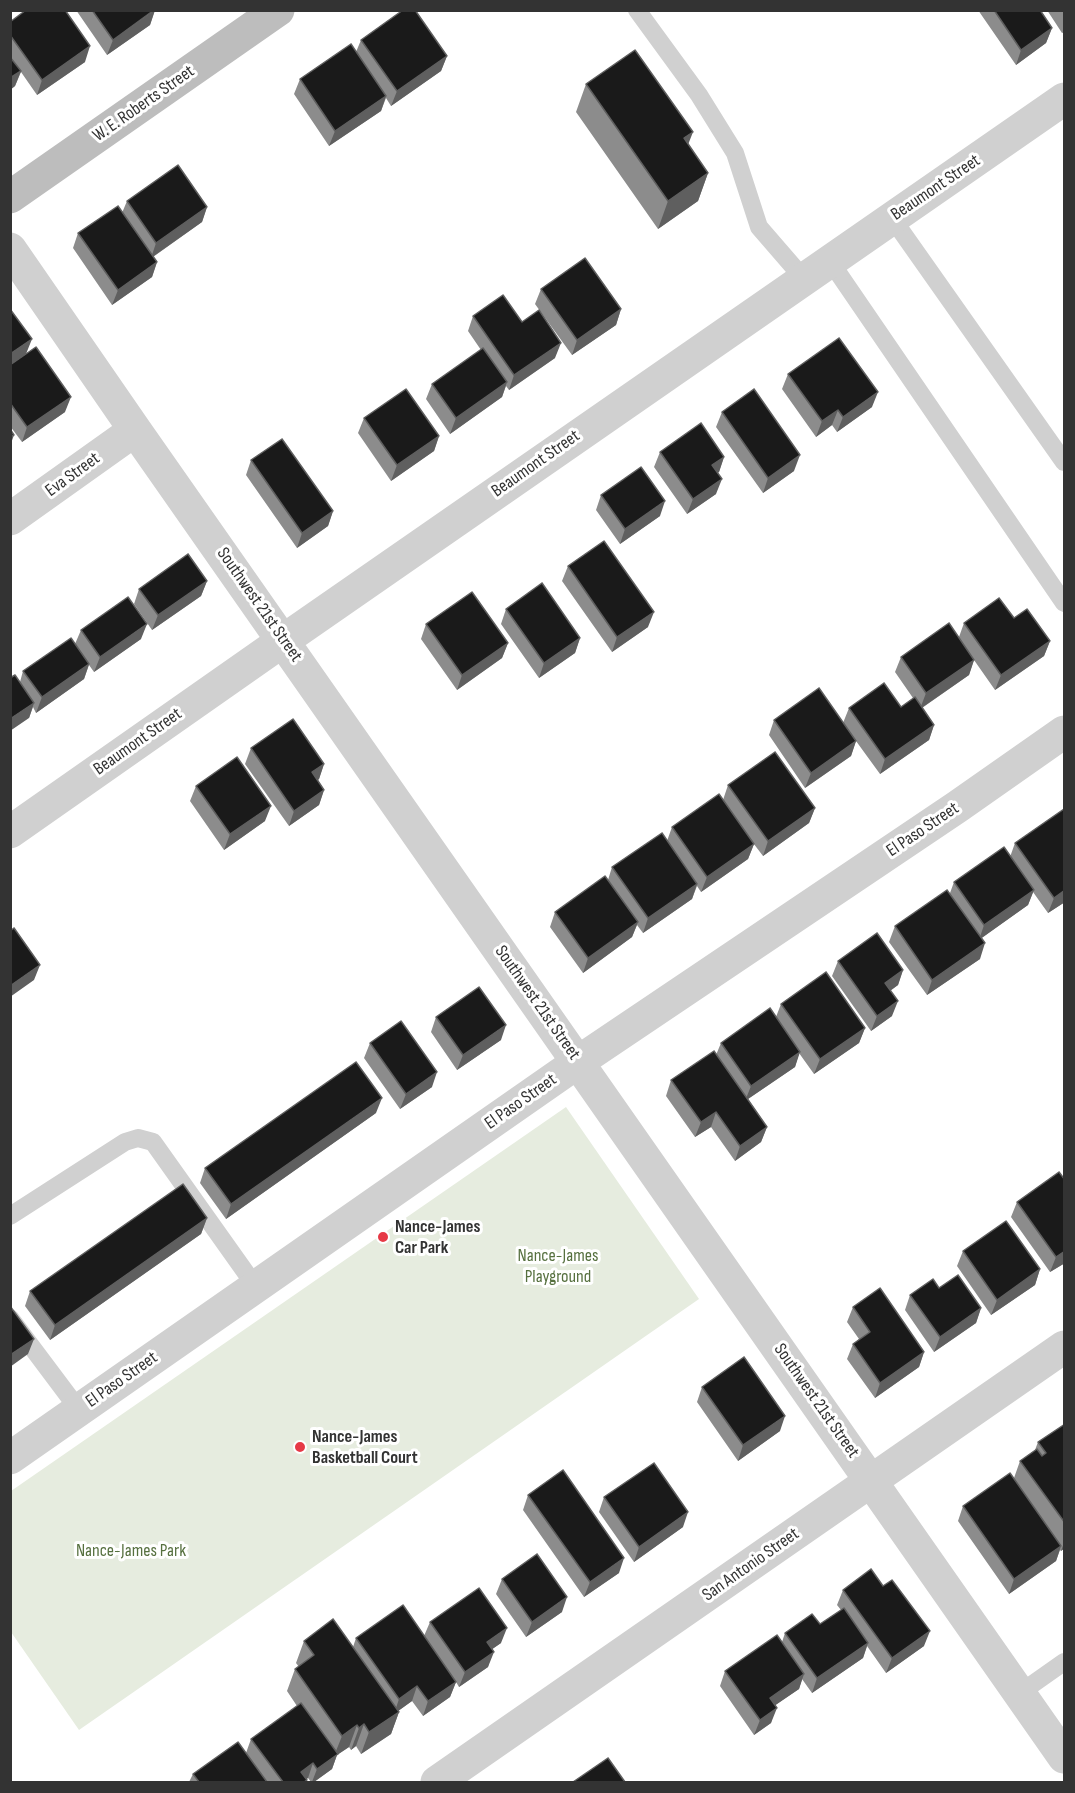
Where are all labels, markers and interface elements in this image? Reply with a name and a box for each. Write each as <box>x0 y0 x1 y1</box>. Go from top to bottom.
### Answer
street label: W. E. Roberts Street <box>89 61 199 147</box>
street label: Beaumont Street <box>887 150 985 226</box>
street label: Beaumont Street <box>488 426 584 502</box>
street label: Eva Street <box>42 448 104 502</box>
street label: Southwest 21st Street <box>212 544 306 666</box>
street label: Beaumont Street <box>90 704 186 780</box>
street label: El Paso Street <box>883 798 963 862</box>
street label: Southwest 21st Street <box>490 942 584 1064</box>
street label: El Paso Street <box>481 1069 561 1135</box>
place label: Nance-James Car Park <box>395 1216 480 1258</box>
marker: Nance-James Car Park <box>376 1230 390 1244</box>
park label: Nance-James Playground <box>518 1245 598 1288</box>
street label: Southwest 21st Street <box>769 1340 863 1462</box>
street label: El Paso Street <box>82 1347 162 1413</box>
place label: Nance-James Basketball Court <box>312 1426 418 1468</box>
marker: Nance-James Basketball Court <box>293 1440 307 1454</box>
street label: San Antonio Street <box>698 1524 804 1606</box>
park label: Nance-James Park <box>76 1540 186 1562</box>

